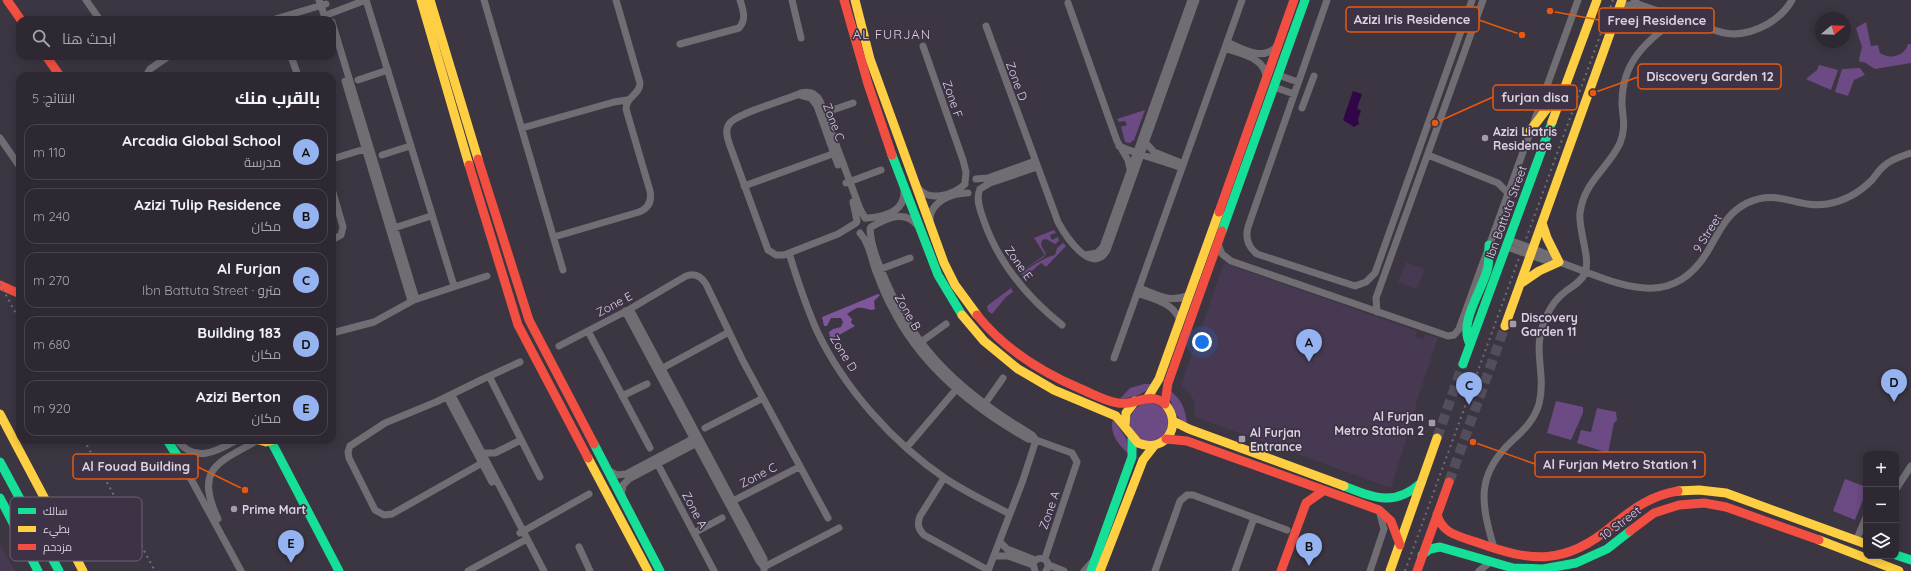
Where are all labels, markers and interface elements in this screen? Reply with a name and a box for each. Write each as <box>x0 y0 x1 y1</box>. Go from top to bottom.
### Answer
callout: Azizi Iris Residence <box>1346 7 1479 32</box>
callout: Freej Residence <box>1599 8 1714 33</box>
text: Azizi Iris Residence <box>1354 11 1471 27</box>
text: Freej Residence <box>1608 12 1707 28</box>
north arrow <box>1815 12 1851 48</box>
search box <box>16 16 336 60</box>
district label: AL FURJAN <box>853 26 931 42</box>
icon: search <box>30 27 52 49</box>
text: ابحث هنا <box>62 29 116 48</box>
street label: Zone D <box>1003 59 1031 103</box>
callout: Discovery Garden 12 <box>1638 64 1781 89</box>
text: Discovery Garden 12 <box>1646 68 1774 84</box>
street label: Zone F <box>940 78 966 120</box>
callout: furjan disa <box>1493 85 1577 110</box>
text: بالقرب منك <box>235 87 320 108</box>
text: furjan disa <box>1501 89 1569 105</box>
text: النتائج: 5 <box>32 90 75 106</box>
street label: Zone C <box>820 101 848 143</box>
place label: Azizi Liatris Residence <box>1493 124 1557 153</box>
text: Arcadia Global School <box>122 131 281 150</box>
marker: Azizi Liatris Residence <box>1480 133 1490 143</box>
text: 110 m <box>33 144 66 160</box>
text: A <box>302 144 310 160</box>
text: مدرسة <box>244 154 281 170</box>
street label: Ibn Battuta Street <box>1482 163 1530 261</box>
text: Azizi Tulip Residence <box>134 195 281 214</box>
text: 240 m <box>33 208 70 224</box>
text: B <box>302 208 310 224</box>
street label: 9 Street <box>1689 211 1725 255</box>
text: مكان <box>252 218 281 234</box>
street label: Zone E <box>1002 243 1036 283</box>
text: Al Furjan <box>217 259 281 278</box>
text: 270 m <box>33 272 70 288</box>
text: C <box>302 272 310 288</box>
text: مترو · Ibn Battuta Street <box>142 282 281 298</box>
street label: Zone E <box>593 288 635 320</box>
street label: Zone B <box>892 291 925 333</box>
place label: Discovery Garden 11 <box>1521 310 1578 339</box>
marker: Discovery Garden 11 <box>1508 319 1518 329</box>
text: Building 183 <box>197 323 281 342</box>
pin: A <box>1296 329 1322 362</box>
street label: Zone D <box>827 332 861 374</box>
your location <box>1192 332 1212 352</box>
text: 680 m <box>33 336 70 352</box>
text: D <box>301 336 311 352</box>
text: مكان <box>252 346 281 362</box>
pin: D <box>1881 369 1907 402</box>
pin: C <box>1456 372 1482 405</box>
text: Azizi Berton <box>196 387 281 406</box>
text: 920 m <box>33 400 71 416</box>
text: E <box>302 400 310 416</box>
place label: Al Furjan Metro Station 2 <box>1334 409 1424 438</box>
text: مكان <box>252 410 281 426</box>
marker: Al Furjan Metro Station 2 <box>1427 418 1437 428</box>
place label: Al Furjan Entrance <box>1250 425 1302 454</box>
marker: Al Furjan Entrance <box>1237 434 1247 444</box>
map controls <box>1863 451 1899 559</box>
button: + <box>1863 451 1899 487</box>
callout: Al Furjan Metro Station 1 <box>1535 452 1705 477</box>
callout: Al Fouad Building <box>73 454 198 479</box>
text: Al Furjan Metro Station 1 <box>1543 456 1697 472</box>
text: Al Fouad Building <box>82 458 190 474</box>
street label: Zone C <box>737 459 779 491</box>
button: − <box>1863 487 1899 523</box>
street label: Zone A <box>679 489 711 531</box>
street label: Zone A <box>1035 489 1063 531</box>
legend <box>10 497 142 561</box>
place label: Prime Mart <box>242 502 306 517</box>
street label: 10 Street <box>1596 503 1644 543</box>
text: سالك <box>43 504 67 518</box>
marker: Prime Mart <box>229 504 239 514</box>
text: بطيء <box>43 522 70 538</box>
button: layers <box>1863 523 1899 559</box>
pin: E <box>278 530 304 563</box>
pin: B <box>1296 533 1322 566</box>
text: مزدحم <box>43 540 72 555</box>

